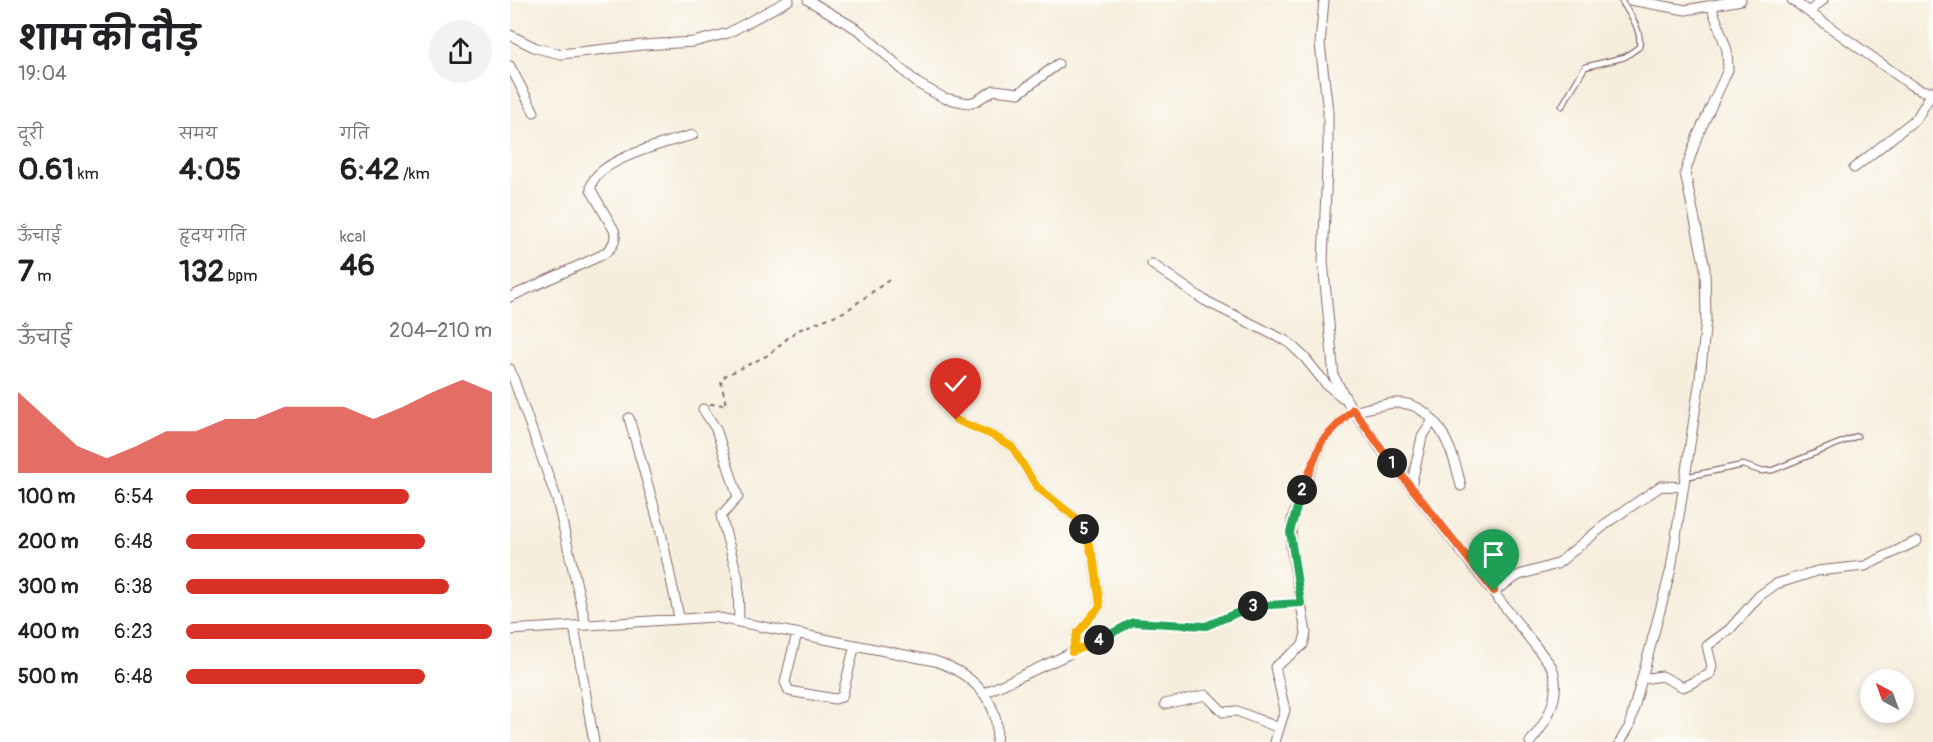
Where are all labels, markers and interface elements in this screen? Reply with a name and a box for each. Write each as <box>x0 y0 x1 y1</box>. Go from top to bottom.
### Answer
text: शाम की दौड़ <box>18 18 199 59</box>
button: share <box>429 20 492 83</box>
text: 19:04 <box>18 61 67 86</box>
text: दूरी <box>18 124 43 144</box>
text: समय <box>179 124 217 144</box>
text: गति <box>340 124 369 144</box>
text: 0.61 <box>18 151 74 188</box>
text: 4:05 <box>179 151 241 188</box>
text: 6:42 <box>340 151 400 188</box>
text: km <box>74 164 99 184</box>
text: /km <box>400 164 430 184</box>
text: ऊँचाई <box>18 226 61 246</box>
text: हृदय गति <box>179 226 246 246</box>
text: kcal <box>340 227 366 247</box>
text: 46 <box>340 247 375 284</box>
text: 7 <box>18 253 34 290</box>
text: 132 <box>179 253 224 290</box>
text: m <box>34 266 52 286</box>
text: bpm <box>224 266 257 286</box>
text: 204–210 m <box>389 318 492 343</box>
text: ऊँचाई <box>18 325 72 350</box>
pin <box>930 358 981 420</box>
icon: check <box>939 367 972 400</box>
pin: 1 <box>1377 448 1407 478</box>
text: 1 <box>1389 453 1395 473</box>
pin: 2 <box>1287 475 1317 505</box>
text: 2 <box>1298 480 1306 500</box>
text: 100 m <box>18 484 75 509</box>
text: 6:54 <box>114 484 153 509</box>
pin: 5 <box>1069 514 1099 544</box>
text: 5 <box>1080 519 1088 539</box>
text: 200 m <box>18 529 79 554</box>
text: 6:48 <box>114 529 153 554</box>
pin <box>1468 529 1519 591</box>
icon: arrive <box>1477 538 1510 571</box>
text: 300 m <box>18 574 79 599</box>
text: 6:38 <box>114 574 152 599</box>
pin: 3 <box>1238 591 1268 621</box>
text: 3 <box>1249 596 1257 616</box>
text: 400 m <box>18 619 79 644</box>
text: 6:23 <box>114 619 153 644</box>
pin: 4 <box>1084 625 1114 655</box>
text: 4 <box>1094 630 1104 650</box>
text: 500 m <box>18 664 78 689</box>
text: 6:48 <box>114 664 153 689</box>
north arrow <box>1860 669 1914 723</box>
map controls <box>1860 669 1914 723</box>

